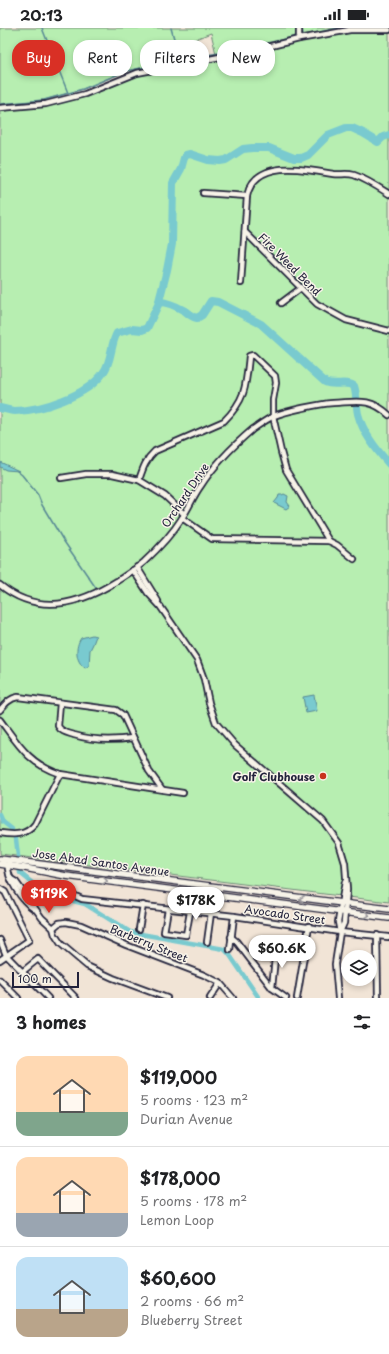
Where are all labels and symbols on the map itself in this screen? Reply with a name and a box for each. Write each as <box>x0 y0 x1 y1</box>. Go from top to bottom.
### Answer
street label: Fire Weed Bend <box>255 229 326 300</box>
street label: Orchard Drive <box>157 459 213 531</box>
place label: Golf Clubhouse <box>232 768 315 785</box>
marker: Golf Clubhouse <box>318 771 328 781</box>
street label: Jose Abad Santos Avenue <box>32 844 171 880</box>
one-way arrow <box>102 876 108 885</box>
pin: $119K <box>21 880 77 914</box>
pin: $178K <box>168 887 224 921</box>
one-way arrow <box>299 894 305 903</box>
street label: Avocado Street <box>244 900 326 928</box>
one-way arrow <box>364 910 370 918</box>
street label: Barberry Street <box>107 920 191 967</box>
pin: $60.6K <box>249 935 315 969</box>
scale bar <box>12 970 79 989</box>

